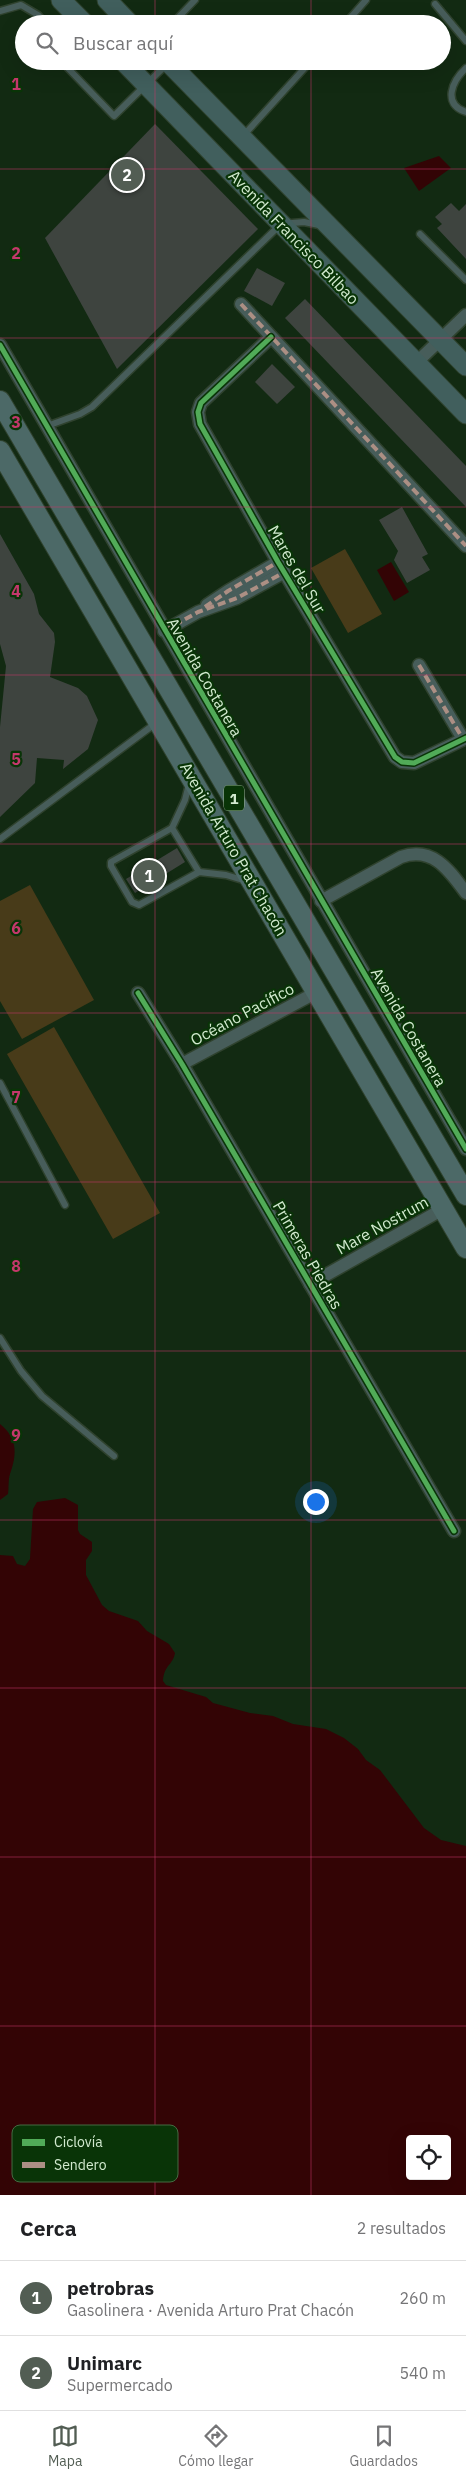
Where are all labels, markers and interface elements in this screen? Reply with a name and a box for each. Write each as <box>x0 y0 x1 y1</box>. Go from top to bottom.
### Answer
search box <box>15 15 451 70</box>
icon: search <box>33 29 61 57</box>
text: Buscar aquí <box>73 31 173 55</box>
text: 1 <box>11 74 21 94</box>
pin: 2 <box>111 156 143 194</box>
street label: Avenida Francisco Bilbao <box>225 166 364 308</box>
text: 2 <box>11 243 21 263</box>
text: 3 <box>11 412 21 432</box>
street label: Mares del Sur <box>264 522 330 617</box>
text: 4 <box>11 581 21 601</box>
street label: Avenida Costanera <box>163 614 247 740</box>
text: 5 <box>11 749 21 769</box>
street label: Avenida Arturo Prat Chacón <box>176 759 292 939</box>
road number: 1 <box>224 786 244 810</box>
pin: 1 <box>133 857 165 895</box>
text: 6 <box>11 918 21 938</box>
street label: Avenida Costanera <box>367 964 451 1090</box>
street label: Océano Pacífico <box>187 978 297 1050</box>
text: 7 <box>11 1087 21 1107</box>
street label: Mare Nostrum <box>332 1191 432 1259</box>
street label: Primeras Piedras <box>269 1197 347 1313</box>
text: 8 <box>11 1256 21 1276</box>
text: 9 <box>11 1425 21 1445</box>
your location <box>303 1489 329 1515</box>
legend <box>12 2125 178 2182</box>
text: Ciclovía <box>54 2133 103 2151</box>
map controls <box>406 2135 451 2180</box>
button: locate <box>406 2135 451 2180</box>
text: Sendero <box>54 2156 107 2174</box>
text: Cerca <box>20 2214 77 2242</box>
text: 2 resultados <box>357 2218 446 2238</box>
text: petrobras <box>67 2276 154 2300</box>
text: 1 <box>31 2288 41 2308</box>
text: 260 m <box>399 2288 446 2308</box>
text: Gasolinera · Avenida Arturo Prat Chacón <box>67 2300 354 2320</box>
text: Unimarc <box>67 2351 142 2375</box>
text: 2 <box>31 2363 41 2383</box>
text: 540 m <box>399 2363 446 2383</box>
text: Supermercado <box>67 2375 173 2395</box>
tab: Mapa <box>48 2422 82 2470</box>
tab: Cómo llegar <box>178 2422 253 2470</box>
tab: Guardados <box>349 2422 418 2470</box>

